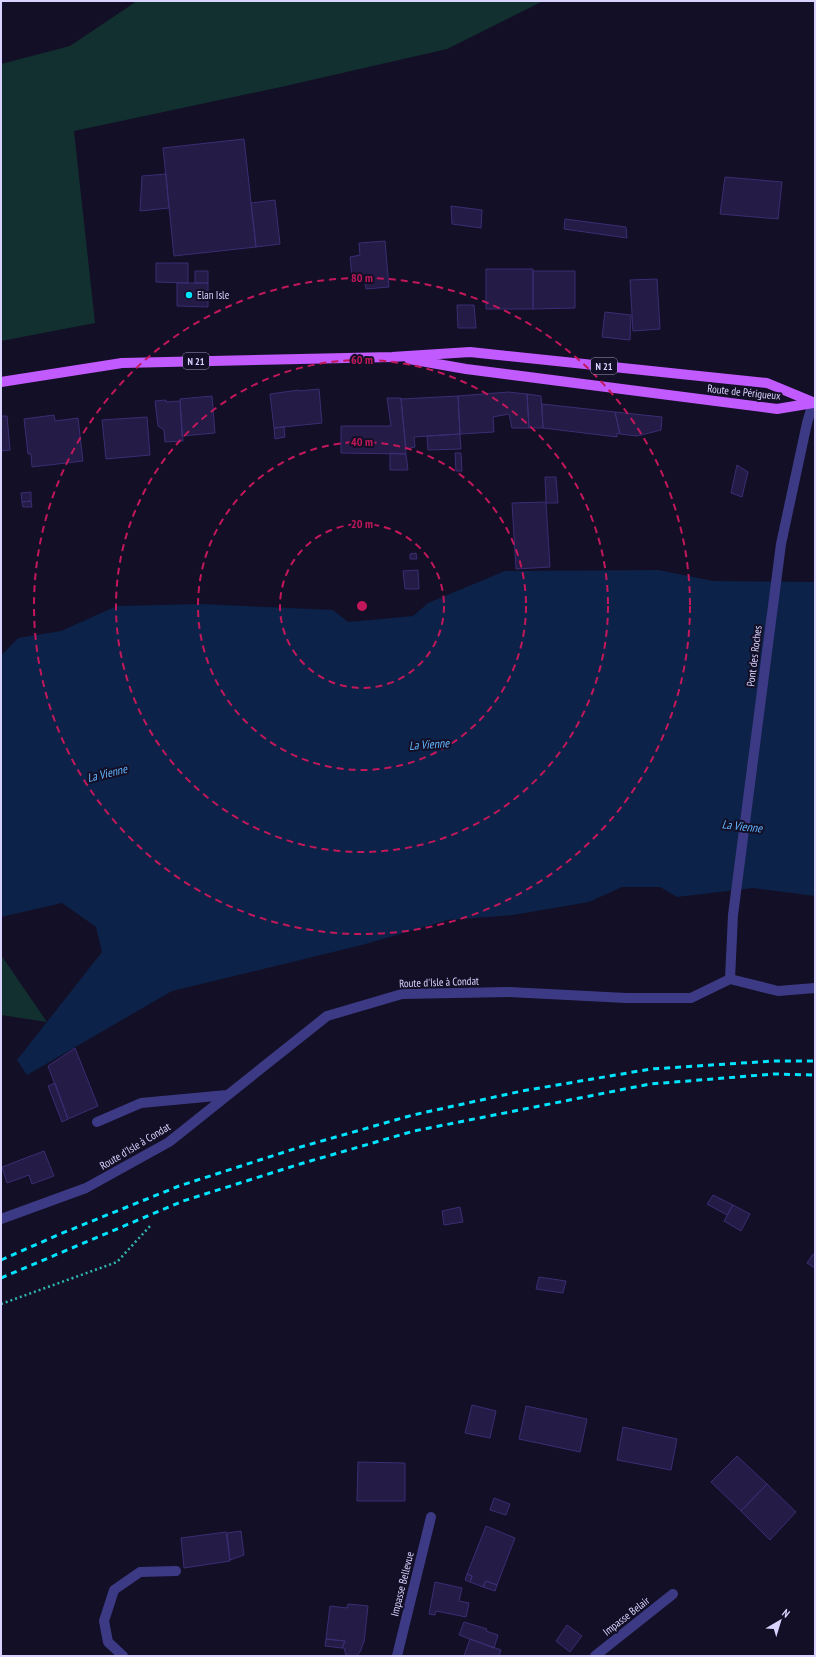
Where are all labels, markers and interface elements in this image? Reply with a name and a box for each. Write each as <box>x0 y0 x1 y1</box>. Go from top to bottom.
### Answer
text: 80 m <box>351 270 373 285</box>
place label: Elan Isle <box>197 288 230 302</box>
marker: Elan Isle <box>184 290 194 300</box>
text: 60 m <box>351 352 373 367</box>
road number: N 21 <box>183 353 209 369</box>
road number: N 21 <box>591 358 617 374</box>
street label: Route de Périgueux <box>707 381 782 403</box>
text: 40 m <box>351 434 373 449</box>
text: 20 m <box>351 516 373 531</box>
centre of rings <box>355 599 369 613</box>
street label: Pont des Roches <box>743 624 765 687</box>
water label: La Vienne <box>408 735 451 753</box>
water label: La Vienne <box>86 761 129 785</box>
water label: La Vienne <box>721 816 764 836</box>
street label: Route d'Isle à Condat <box>399 974 479 990</box>
street label: Route d'Isle à Condat <box>97 1119 173 1173</box>
street label: Impasse Bellevue <box>387 1550 417 1618</box>
street label: Impasse Belair <box>600 1593 652 1639</box>
north arrow <box>760 1601 800 1641</box>
text: N <box>780 1606 793 1620</box>

